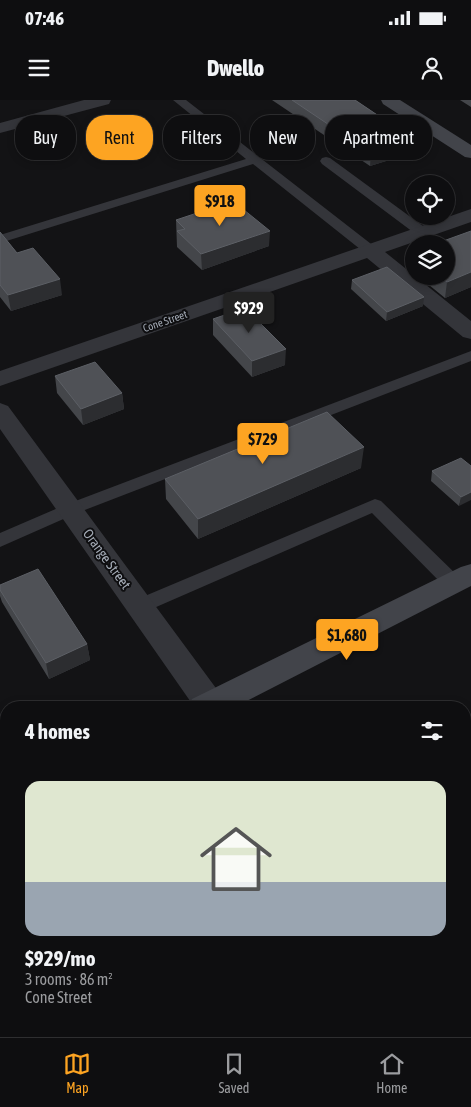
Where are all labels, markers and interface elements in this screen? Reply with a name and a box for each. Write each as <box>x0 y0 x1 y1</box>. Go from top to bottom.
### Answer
text: 07:46 <box>25 7 64 29</box>
icon: menu <box>25 54 53 82</box>
icon: person <box>418 54 446 82</box>
text: Dwello <box>207 55 264 81</box>
chip: Buy <box>15 115 76 160</box>
chip: Rent <box>86 115 153 160</box>
chip: Filters <box>163 115 240 160</box>
chip: New <box>250 115 315 160</box>
chip: Apartment <box>325 115 432 160</box>
map controls <box>405 175 455 285</box>
button: locate <box>405 175 455 225</box>
pin: $918 <box>190 184 250 227</box>
text: $918 <box>205 192 235 210</box>
button: layers <box>405 235 455 285</box>
pin: $929 <box>219 292 279 334</box>
text: $929 <box>234 299 264 317</box>
street label: Cone Street <box>141 308 189 334</box>
pin: $729 <box>233 422 293 465</box>
text: $729 <box>248 430 278 448</box>
street label: Orange Street <box>80 526 134 592</box>
pin: $1,680 <box>306 618 388 661</box>
text: $1,680 <box>327 626 367 644</box>
icon: filters <box>418 717 446 745</box>
text: 4 homes <box>25 719 90 743</box>
icon: home <box>191 814 281 904</box>
text: $929/mo <box>25 946 96 970</box>
text: 3 rooms · 86 m² <box>25 970 113 988</box>
text: Cone Street <box>25 988 92 1006</box>
tab: Map <box>63 1050 91 1096</box>
tab: Saved <box>218 1050 249 1096</box>
tab: Home <box>376 1050 407 1096</box>

